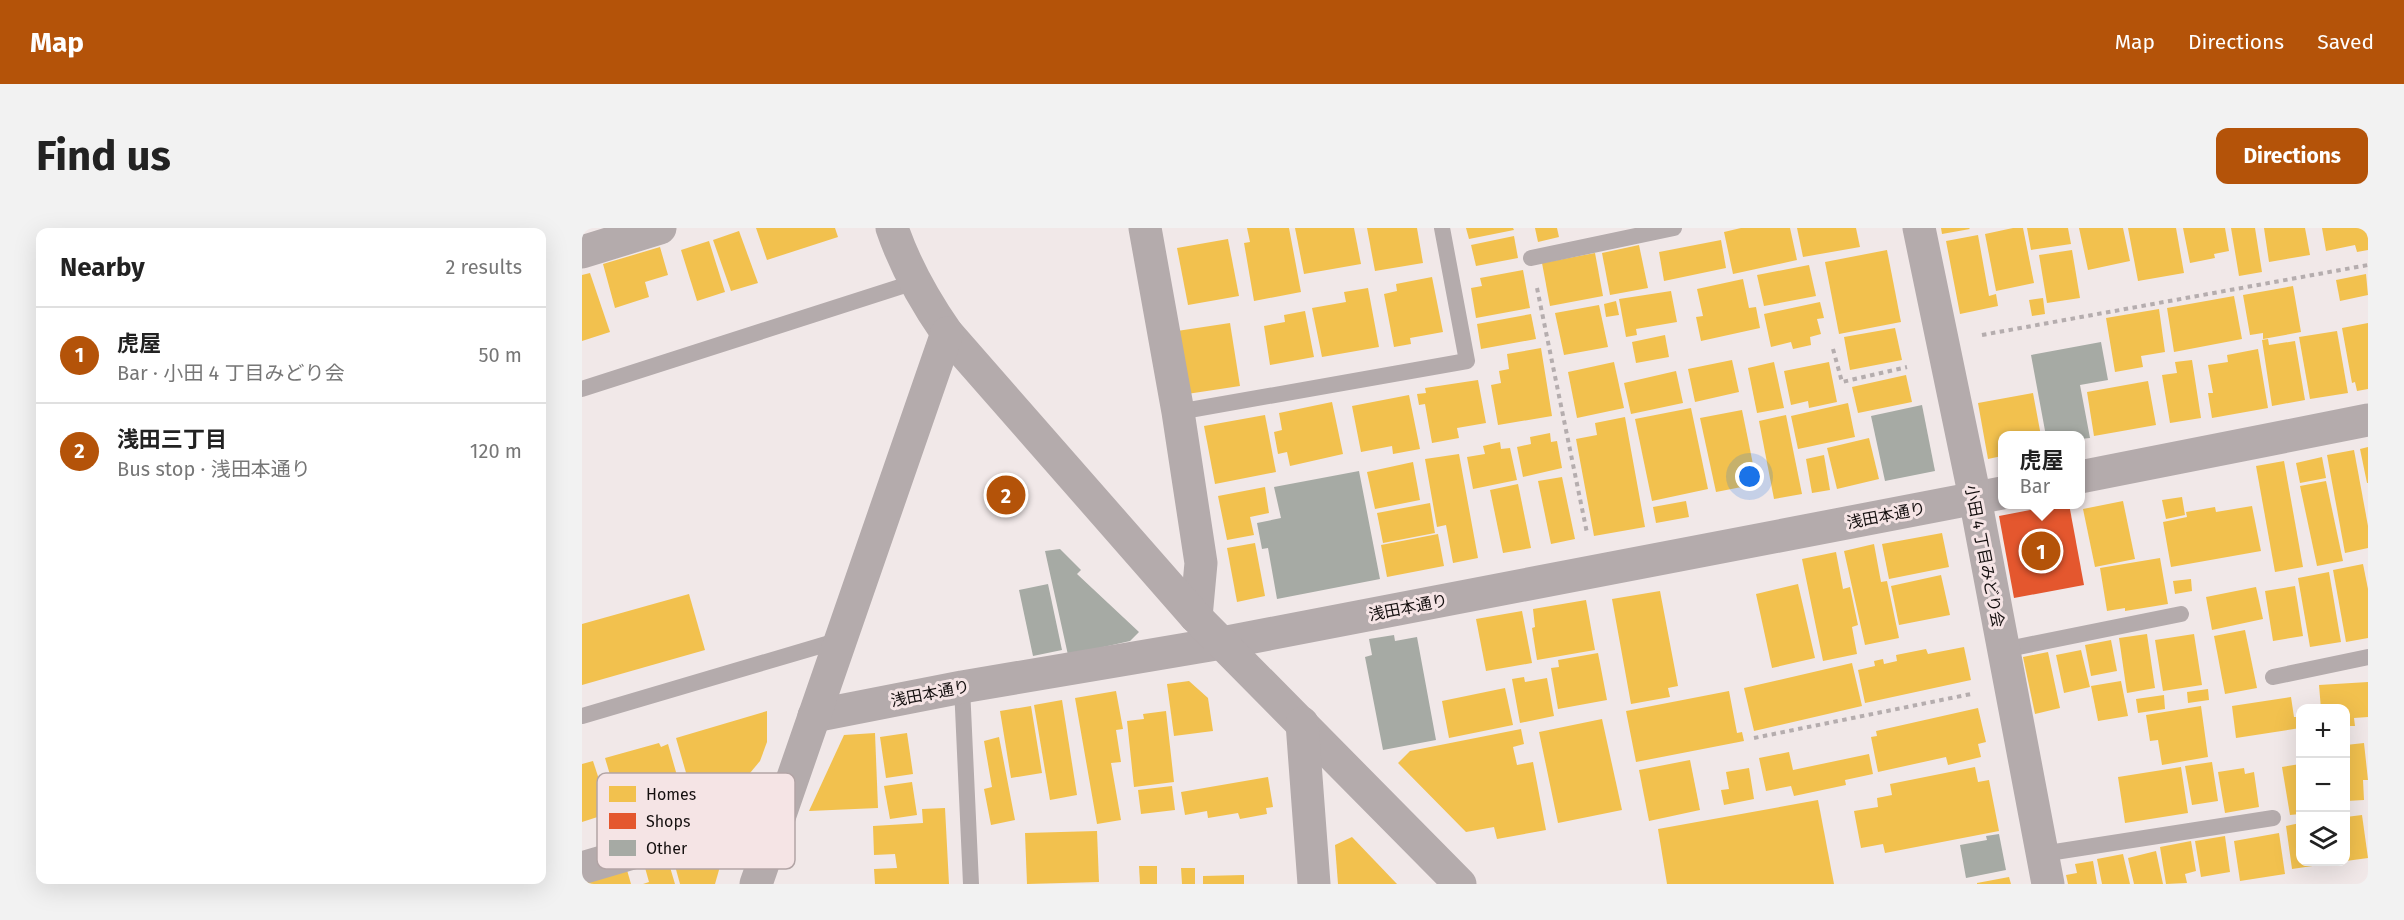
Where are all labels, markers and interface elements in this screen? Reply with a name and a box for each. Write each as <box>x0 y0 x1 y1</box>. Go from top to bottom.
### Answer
text: Map <box>30 26 84 59</box>
text: Map <box>2115 29 2155 55</box>
text: Directions <box>2188 29 2284 55</box>
text: Saved <box>2317 29 2374 55</box>
button: Directions <box>2216 128 2368 184</box>
text: Find us <box>36 131 171 181</box>
text: Nearby <box>60 252 145 283</box>
text: 2 results <box>445 255 522 279</box>
text: 虎屋 <box>117 330 161 357</box>
text: 1 <box>75 343 84 367</box>
text: 50 m <box>478 343 522 367</box>
text: Bar · 小田 4 丁目みどり会 <box>117 361 344 385</box>
text: 浅田三丁目 <box>117 426 227 453</box>
popup <box>1998 431 2085 509</box>
text: 2 <box>74 439 85 463</box>
text: 120 m <box>470 439 522 463</box>
text: 虎屋 <box>2019 447 2064 474</box>
text: Bus stop · 浅田本通り <box>117 457 311 481</box>
your location <box>1735 462 1764 491</box>
pin: 2 <box>986 472 1026 518</box>
text: Bar <box>2019 474 2050 498</box>
street label: 小田 4 丁目みどり会 <box>1961 483 2008 629</box>
street label: 浅田本通り <box>1845 499 1927 532</box>
pin: 1 <box>2022 528 2060 574</box>
street label: 浅田本通り <box>1367 591 1449 624</box>
street label: 浅田本通り <box>889 677 971 710</box>
map controls <box>2296 704 2350 866</box>
button: + <box>2296 704 2350 758</box>
button: − <box>2296 758 2350 812</box>
legend <box>597 773 795 869</box>
text: Homes <box>646 785 696 804</box>
text: Shops <box>646 812 690 831</box>
button: layers <box>2296 812 2350 866</box>
text: Other <box>646 839 688 858</box>

